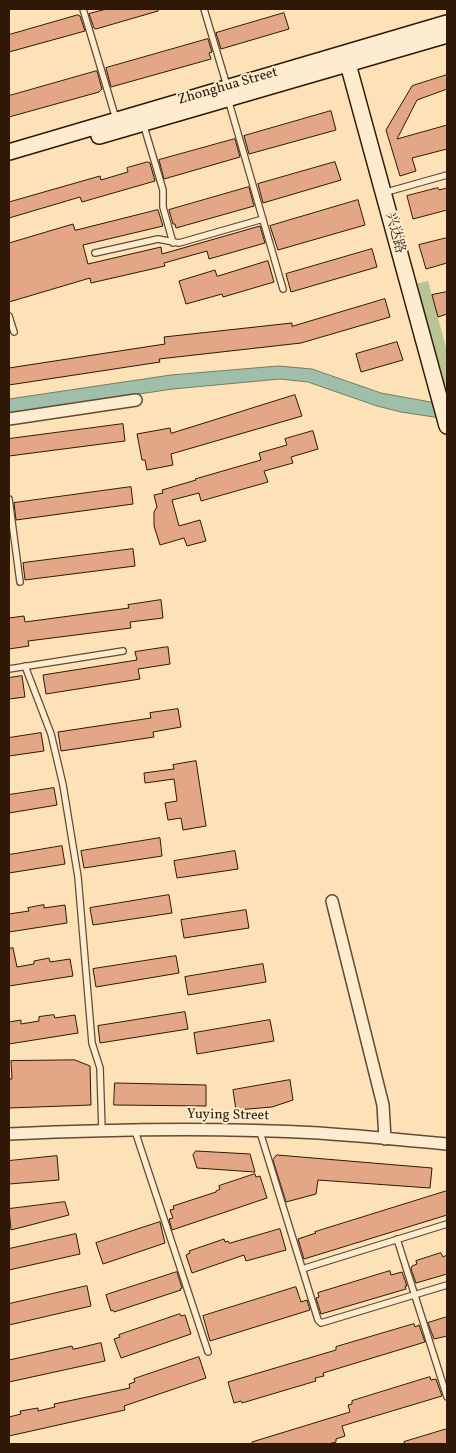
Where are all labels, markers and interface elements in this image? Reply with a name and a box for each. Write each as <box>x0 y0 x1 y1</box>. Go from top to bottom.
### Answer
street label: Zhonghua Street <box>176 65 280 109</box>
street label: 兴达路 <box>380 211 408 255</box>
street label: Yuying Street <box>187 1107 269 1125</box>

